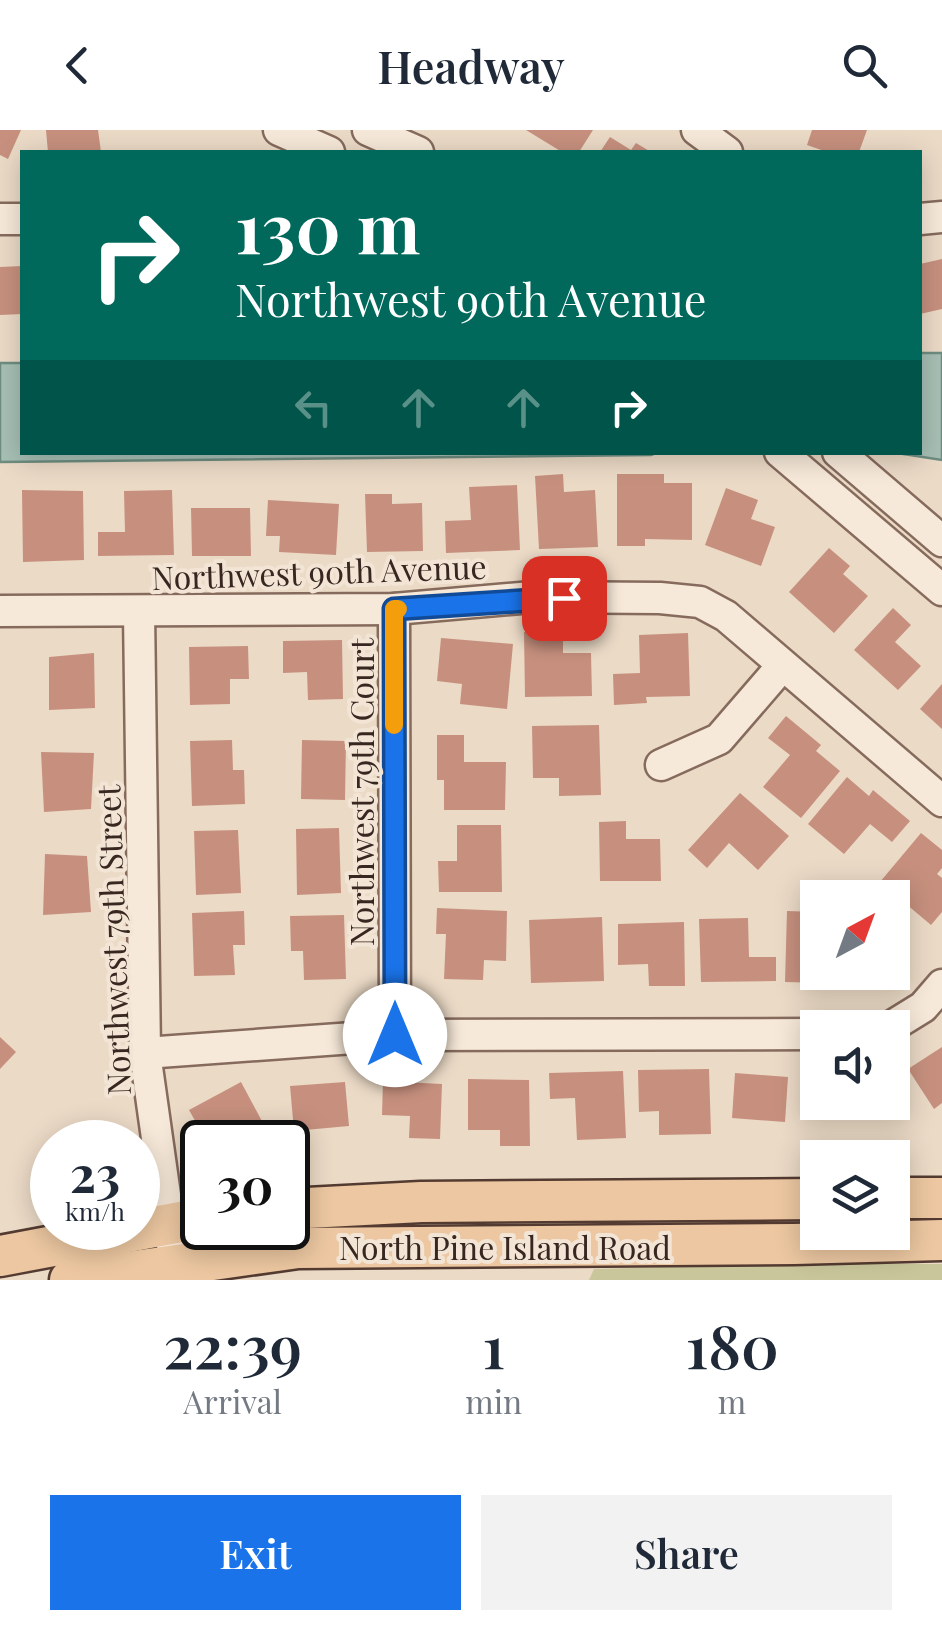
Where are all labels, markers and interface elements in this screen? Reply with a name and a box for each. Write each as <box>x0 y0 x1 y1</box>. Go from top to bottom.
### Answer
text: Headway <box>377 35 565 95</box>
icon: back <box>50 38 105 93</box>
icon: search <box>837 38 892 93</box>
text: 130 m <box>235 178 420 272</box>
icon: right <box>70 190 200 320</box>
text: Northwest 90th Avenue <box>235 268 707 328</box>
icon: left <box>286 380 341 435</box>
icon: ahead <box>391 380 446 435</box>
icon: ahead <box>496 380 551 435</box>
icon: right <box>601 380 656 435</box>
street label: Northwest 90th Avenue <box>151 544 487 598</box>
pin <box>522 556 607 641</box>
icon: arrive <box>537 571 592 626</box>
street label: Northwest 79th Court <box>339 637 382 946</box>
street label: Northwest 79th Street <box>85 783 139 1096</box>
north arrow <box>800 880 910 990</box>
map controls <box>800 880 910 1250</box>
position arrow <box>343 983 447 1087</box>
button: sound <box>800 1010 910 1120</box>
speed limit sign: 30 <box>180 1120 310 1250</box>
text: 23 <box>70 1139 120 1206</box>
button: layers <box>800 1140 910 1250</box>
text: km/h <box>65 1194 125 1227</box>
street label: North Pine Island Road <box>339 1225 671 1268</box>
text: 22:39 <box>163 1304 302 1384</box>
text: 1 <box>482 1304 505 1384</box>
text: 180 <box>685 1304 779 1384</box>
text: Arrival <box>183 1379 282 1422</box>
text: min <box>465 1379 522 1422</box>
text: m <box>718 1379 746 1422</box>
button: Exit <box>50 1495 461 1610</box>
button: Share <box>481 1495 892 1610</box>

